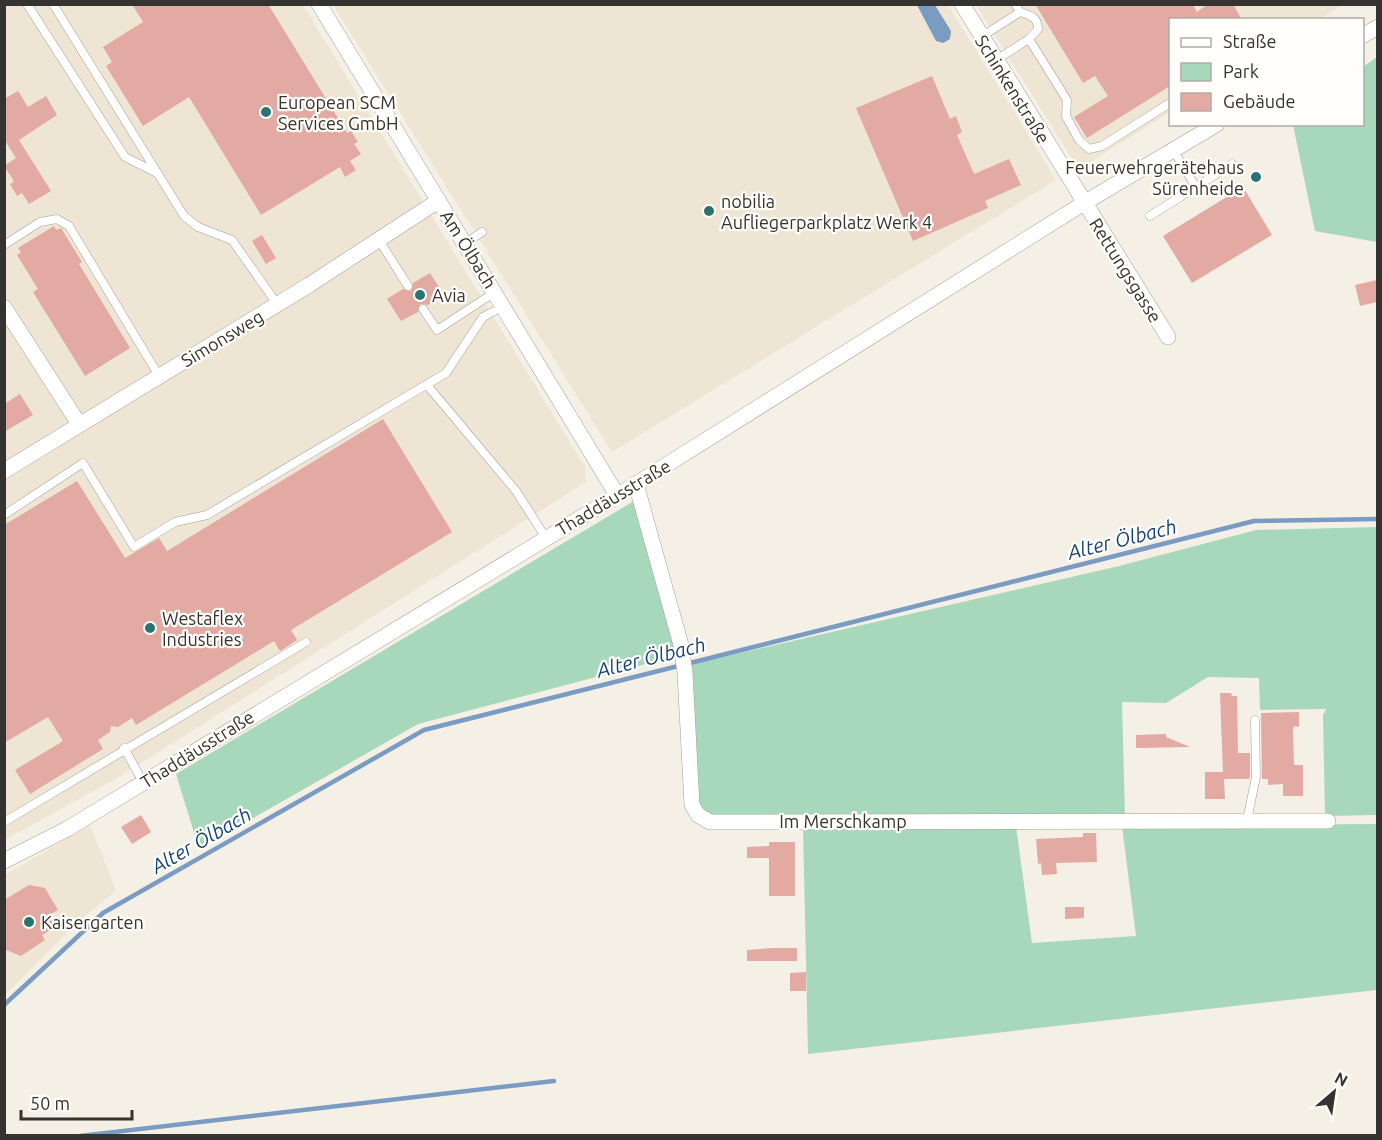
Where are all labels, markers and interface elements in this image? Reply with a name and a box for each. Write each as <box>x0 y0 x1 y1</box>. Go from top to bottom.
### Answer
legend <box>1169 18 1364 126</box>
street label: Schinkenstraße <box>972 31 1054 147</box>
text: Straße <box>1223 31 1276 51</box>
text: Park <box>1223 61 1259 81</box>
text: Gebäude <box>1223 91 1295 111</box>
place label: European SCM Services GmbH <box>278 92 398 133</box>
marker: European SCM Services GmbH <box>259 105 273 119</box>
place label: Feuerwehrgerätehaus Sürenheide <box>1065 157 1244 198</box>
marker: Feuerwehrgerätehaus Sürenheide <box>1249 170 1263 184</box>
place label: nobilia Aufliegerparkplatz Werk 4 <box>721 191 932 232</box>
marker: nobilia Aufliegerparkplatz Werk 4 <box>702 204 716 218</box>
street label: Am Ölbach <box>437 206 501 292</box>
street label: Rettungsgasse <box>1086 214 1166 326</box>
place label: Avia <box>432 285 466 305</box>
marker: Avia <box>413 288 427 302</box>
street label: Simonsweg <box>177 306 267 370</box>
street label: Thaddäusstraße <box>552 455 674 539</box>
water label: Alter Ölbach <box>1064 514 1179 564</box>
place label: Westaflex Industries <box>162 608 243 649</box>
marker: Westaflex Industries <box>143 621 157 635</box>
water label: Alter Ölbach <box>593 632 708 682</box>
street label: Thaddäusstraße <box>137 706 257 792</box>
water label: Alter Ölbach <box>146 802 255 878</box>
street label: Im Merschkamp <box>779 811 907 831</box>
place label: Kaisergarten <box>41 912 144 932</box>
marker: Kaisergarten <box>22 915 36 929</box>
north arrow <box>1304 1062 1364 1122</box>
text: N <box>1332 1068 1351 1090</box>
scale bar <box>21 1083 132 1121</box>
text: 50 m <box>30 1093 70 1113</box>

